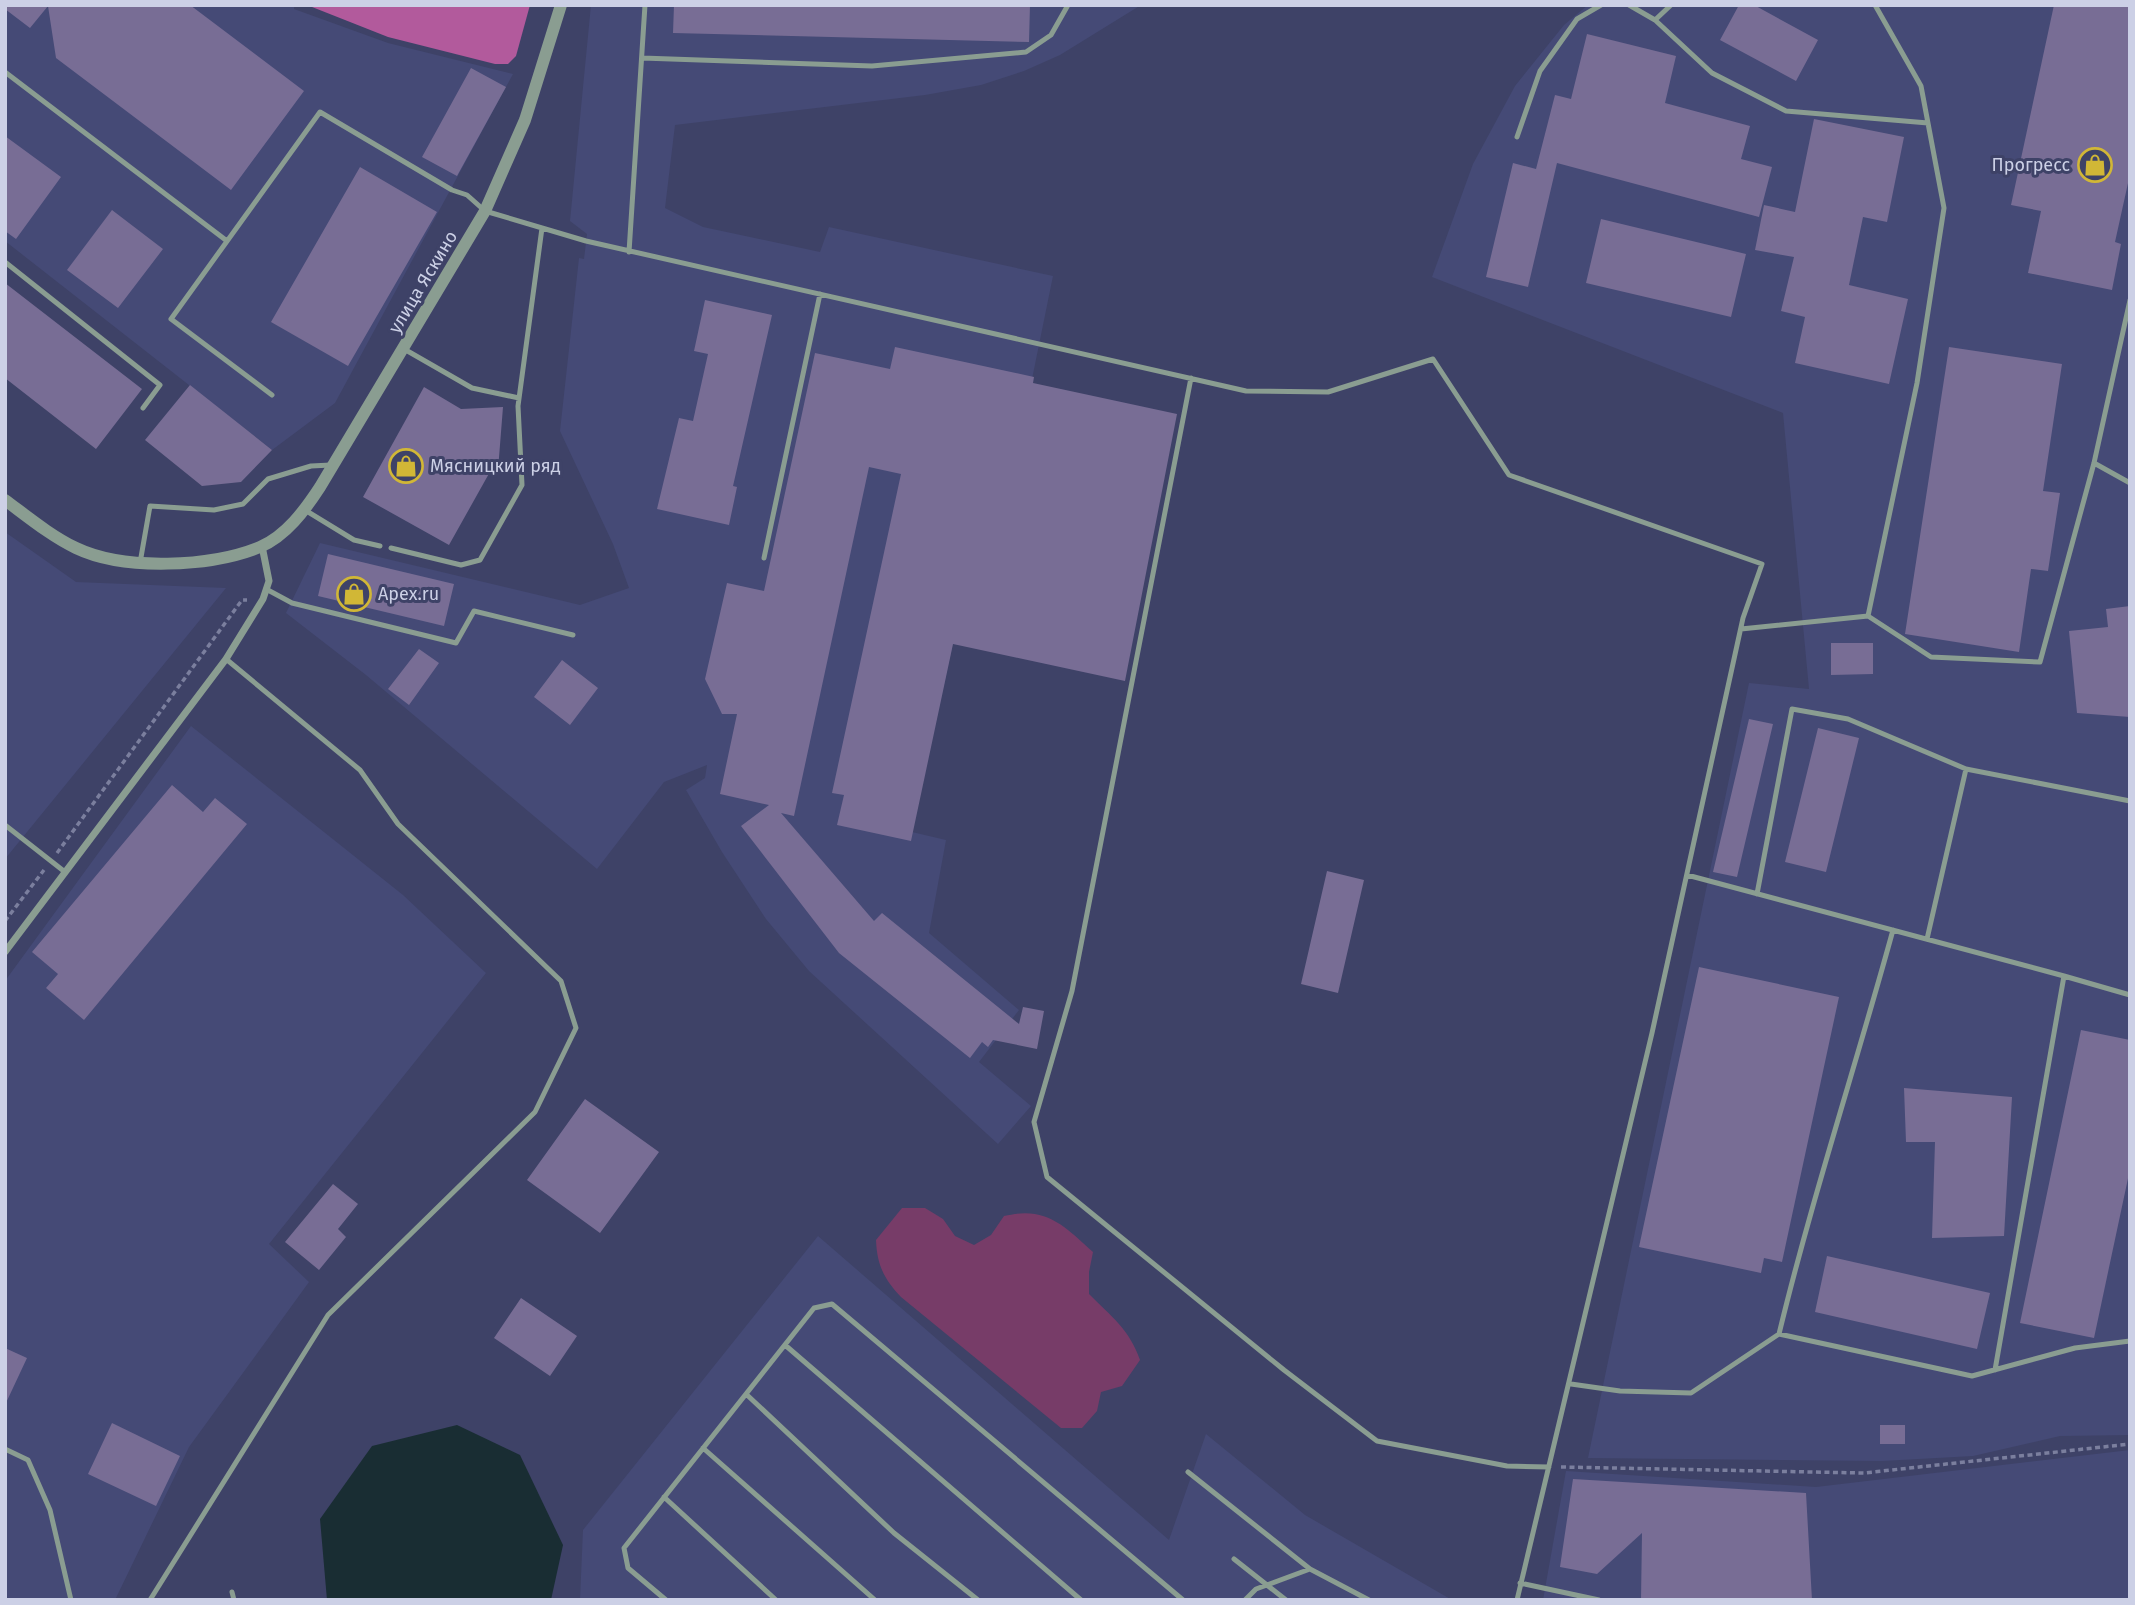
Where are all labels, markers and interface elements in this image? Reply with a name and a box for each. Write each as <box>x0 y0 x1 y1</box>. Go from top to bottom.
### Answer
shop icon: Прогресс <box>2076 146 2114 184</box>
place label: Прогресс <box>1992 154 2070 176</box>
street label: улица Яскино <box>384 227 462 337</box>
shop icon: Мясницкий ряд <box>387 447 425 485</box>
place label: Мясницкий ряд <box>430 455 561 477</box>
shop icon: Apex.ru <box>335 575 373 613</box>
place label: Apex.ru <box>378 583 439 605</box>

